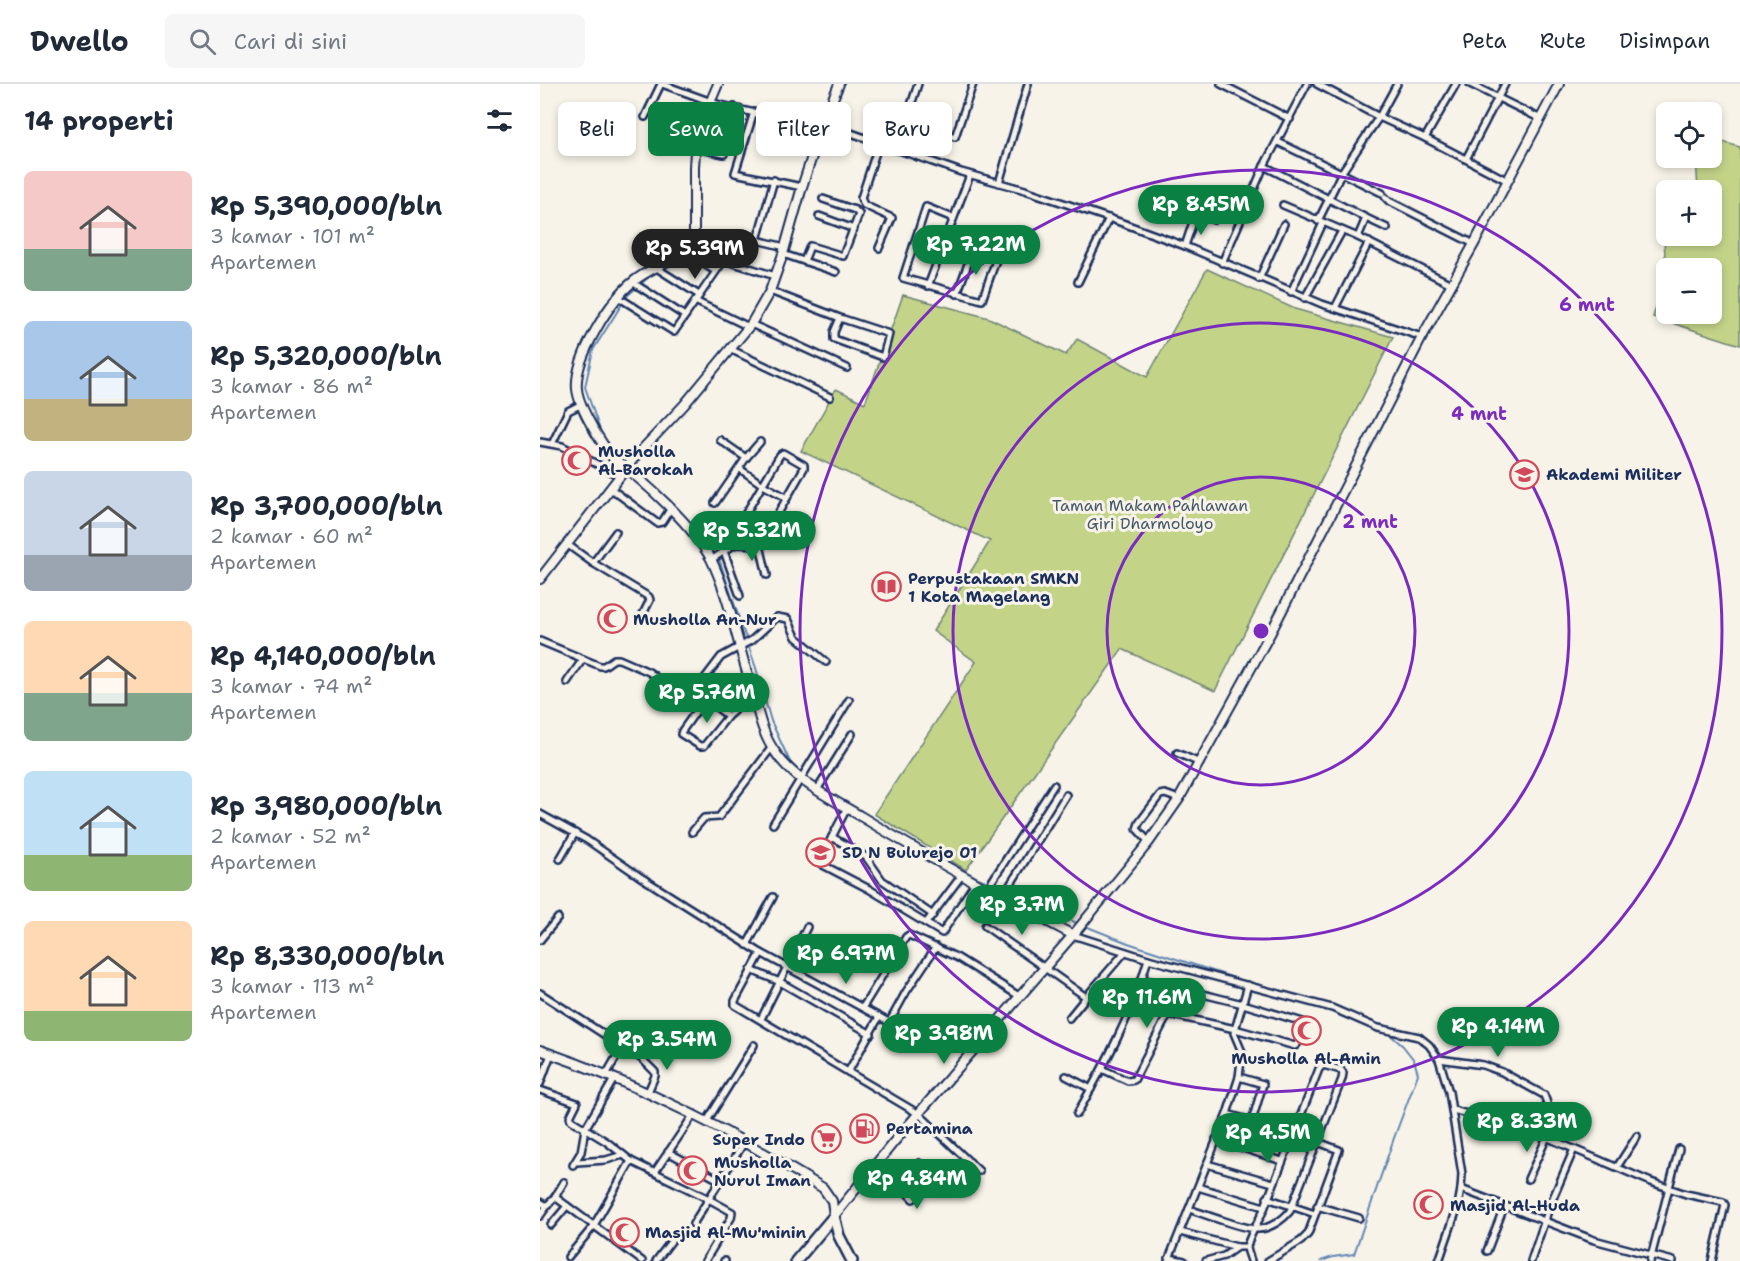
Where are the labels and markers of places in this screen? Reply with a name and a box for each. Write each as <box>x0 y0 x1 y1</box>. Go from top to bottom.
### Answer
pin: Rp 8.45M <box>1139 185 1263 236</box>
pin: Rp 7.22M <box>914 225 1038 276</box>
pin: Rp 5.39M <box>633 229 757 280</box>
place label: Musholla Al-Barokah <box>598 441 694 480</box>
mosque icon: Musholla Al-Barokah <box>561 444 593 476</box>
school or university icon: Akademi Militer <box>1509 458 1541 490</box>
place label: Akademi Militer <box>1546 464 1682 485</box>
pin: Rp 5.32M <box>690 511 814 562</box>
place label: Perpustakaan SMKN 1 Kota Magelang <box>908 568 1079 607</box>
library icon: Perpustakaan SMKN 1 Kota Magelang <box>871 571 903 603</box>
mosque icon: Musholla An-Nur <box>596 603 628 635</box>
place label: Musholla An-Nur <box>633 609 777 630</box>
centre of rings <box>1251 621 1271 641</box>
pin: Rp 5.76M <box>645 673 769 724</box>
school or university icon: SD N Bulurejo 01 <box>805 836 837 868</box>
place label: SD N Bulurejo 01 <box>842 842 977 863</box>
pin: Rp 3.7M <box>967 885 1077 936</box>
pin: Rp 6.97M <box>784 934 908 985</box>
pin: Rp 11.6M <box>1085 978 1209 1029</box>
pin: Rp 4.14M <box>1436 1007 1560 1058</box>
pin: Rp 3.98M <box>882 1014 1006 1065</box>
mosque icon: Musholla Al-Amin <box>1290 1014 1322 1046</box>
pin: Rp 3.54M <box>605 1020 729 1071</box>
place label: Musholla Al-Amin <box>1231 1048 1381 1069</box>
pin: Rp 8.33M <box>1465 1102 1589 1153</box>
fuel station icon: Pertamina <box>849 1112 881 1144</box>
pin: Rp 4.5M <box>1213 1113 1323 1164</box>
place label: Pertamina <box>886 1118 973 1139</box>
supermarket icon: Super Indo <box>810 1123 842 1155</box>
place label: Super Indo <box>712 1129 805 1150</box>
place label: Musholla Nurul Iman <box>714 1152 811 1191</box>
mosque icon: Musholla Nurul Iman <box>677 1155 709 1187</box>
pin: Rp 4.84M <box>855 1159 979 1210</box>
mosque icon: Masjid Al-Huda <box>1413 1189 1445 1221</box>
place label: Masjid Al-Huda <box>1450 1195 1580 1216</box>
mosque icon: Masjid Al-Mu'minin <box>608 1216 640 1248</box>
place label: Masjid Al-Mu'minin <box>645 1222 807 1243</box>

